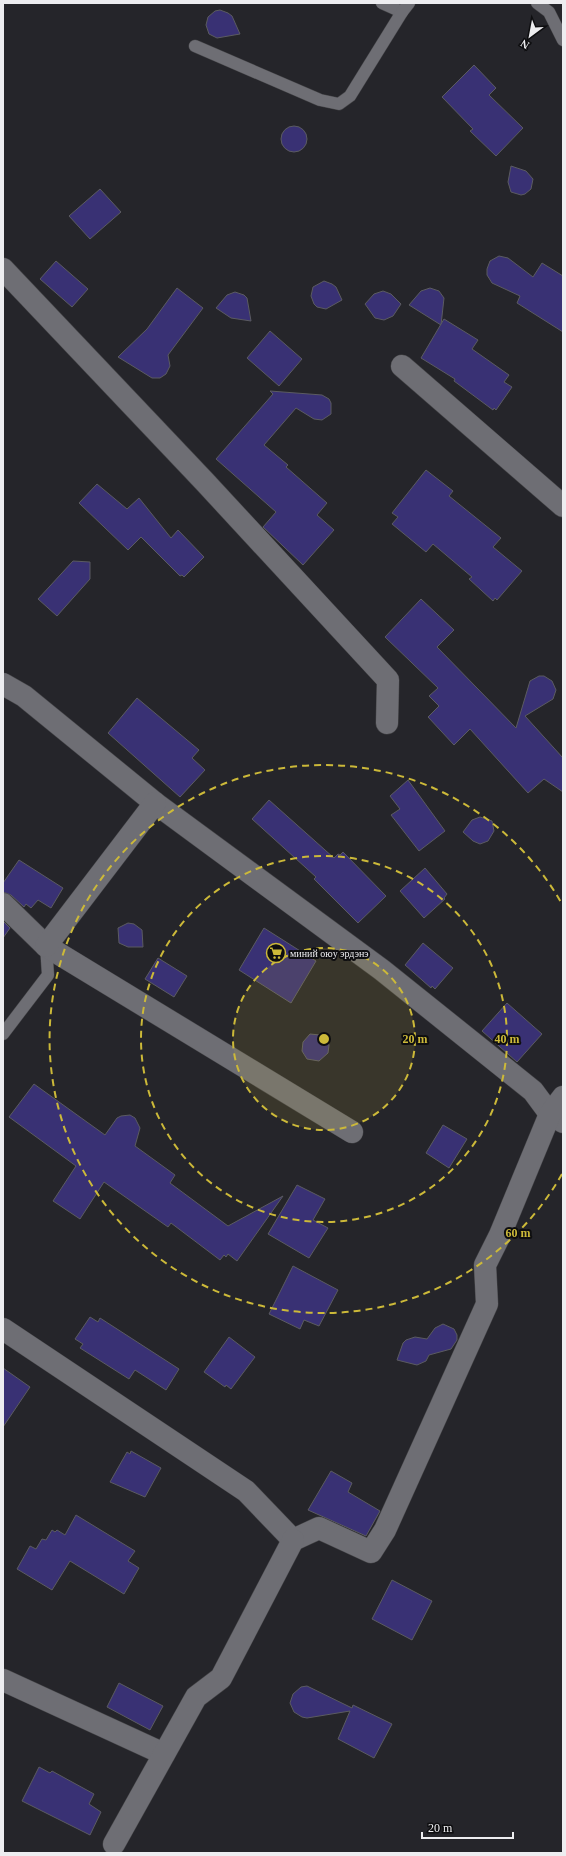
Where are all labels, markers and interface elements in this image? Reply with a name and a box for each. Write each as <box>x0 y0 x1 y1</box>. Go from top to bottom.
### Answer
north arrow <box>510 16 550 56</box>
text: N <box>518 37 531 52</box>
supermarket icon: миний оюу эрдэнэ <box>265 942 287 964</box>
place label: миний оюу эрдэнэ <box>290 948 369 959</box>
centre of rings <box>317 1032 331 1046</box>
text: 20 m <box>403 1032 428 1046</box>
text: 40 m <box>495 1032 520 1046</box>
text: 60 m <box>506 1226 531 1240</box>
scale bar <box>422 1814 513 1840</box>
text: 20 m <box>428 1821 453 1835</box>

